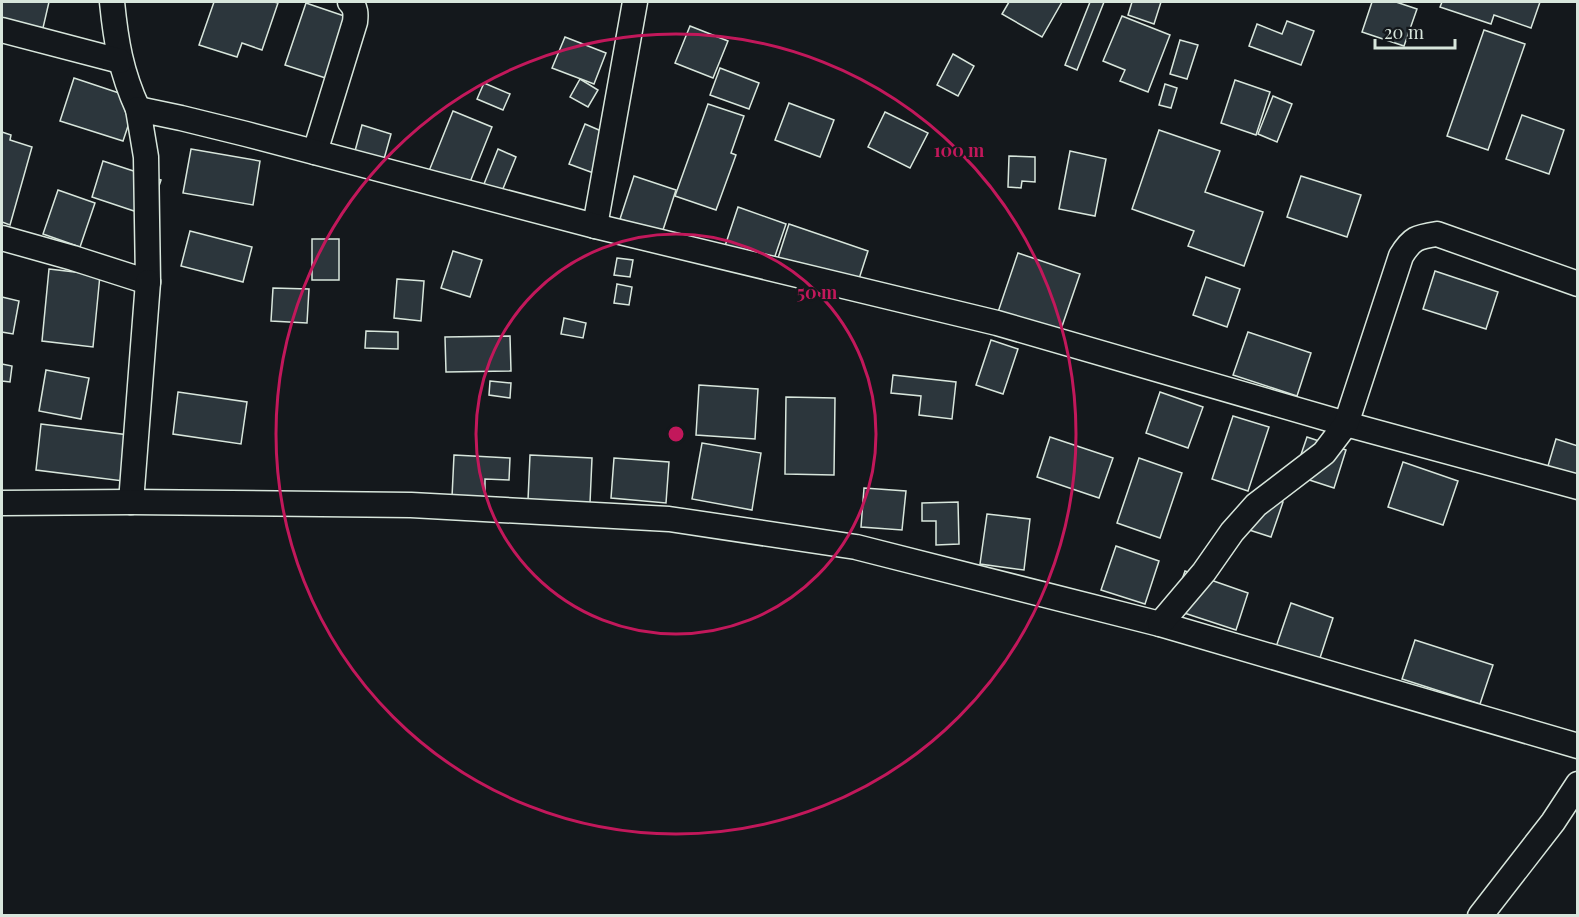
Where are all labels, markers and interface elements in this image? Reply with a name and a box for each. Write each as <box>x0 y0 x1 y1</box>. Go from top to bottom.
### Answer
scale bar <box>1375 12 1454 50</box>
text: 20 m <box>1384 20 1424 44</box>
text: 100 m <box>934 138 985 162</box>
text: 50 m <box>797 280 838 304</box>
centre of rings <box>666 424 686 444</box>

